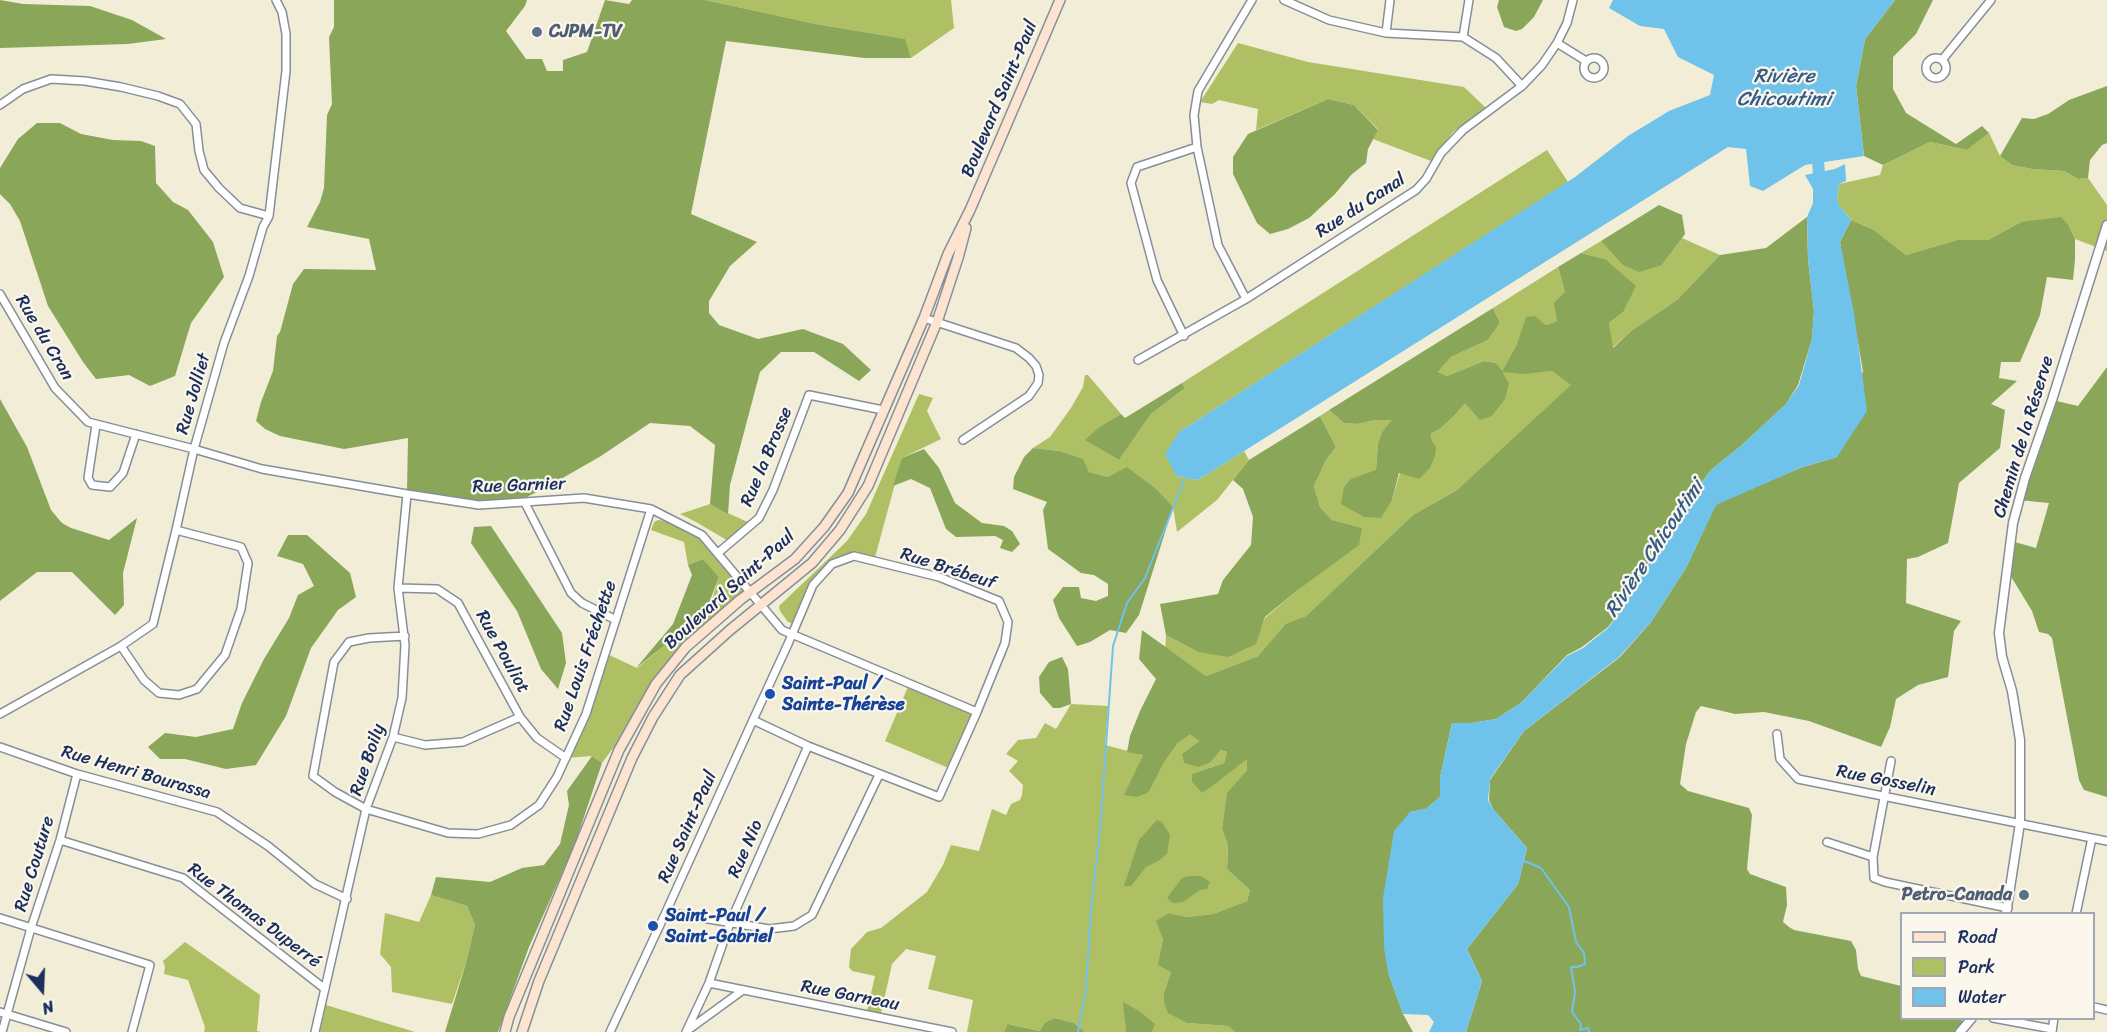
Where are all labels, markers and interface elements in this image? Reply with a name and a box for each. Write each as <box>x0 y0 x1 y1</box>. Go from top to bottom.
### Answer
street label: Boulevard Saint-Paul <box>957 17 1043 181</box>
place label: CJPM-TV <box>549 21 622 43</box>
marker: CJPM-TV <box>530 25 544 39</box>
water label: Rivière Chicoutimi <box>1737 65 1831 112</box>
street label: Rue du Canal <box>1312 169 1410 243</box>
street label: Rue du Cran <box>10 291 78 385</box>
street label: Rue Jolliet <box>172 351 216 437</box>
street label: Chemin de la Réserve <box>1989 353 2059 521</box>
street label: Rue la Brosse <box>736 404 798 510</box>
street label: Rue Garnier <box>472 474 566 498</box>
water label: Rivière Chicoutimi <box>1600 476 1710 622</box>
street label: Boulevard Saint-Paul <box>660 526 800 654</box>
street label: Rue Brébeuf <box>898 543 998 595</box>
street label: Rue Louis Fréchette <box>550 578 622 734</box>
street label: Rue Pouliot <box>470 607 534 697</box>
place label: Saint-Paul / Sainte-Thérèse <box>782 673 905 716</box>
marker: Saint-Paul / Sainte-Thérèse <box>763 687 777 701</box>
street label: Rue Boily <box>346 721 390 799</box>
street label: Rue Henri Bourassa <box>59 741 213 805</box>
street label: Rue Gosselin <box>1835 761 1937 801</box>
street label: Rue Saint-Paul <box>654 768 722 886</box>
street label: Rue Couture <box>10 814 60 914</box>
street label: Rue Nio <box>724 817 768 881</box>
street label: Rue Thomas Duperré <box>183 859 325 973</box>
place label: Petro-Canada <box>1901 884 2012 906</box>
marker: Petro-Canada <box>2017 888 2031 902</box>
place label: Saint-Paul / Saint-Gabriel <box>665 905 773 948</box>
legend <box>1900 912 2095 1020</box>
marker: Saint-Paul / Saint-Gabriel <box>646 919 660 933</box>
text: Road <box>1958 921 1997 953</box>
text: Park <box>1958 951 1995 983</box>
north arrow <box>12 960 72 1020</box>
street label: Rue Garneau <box>799 976 901 1016</box>
text: Water <box>1958 981 2005 1013</box>
text: N <box>38 992 58 1023</box>

